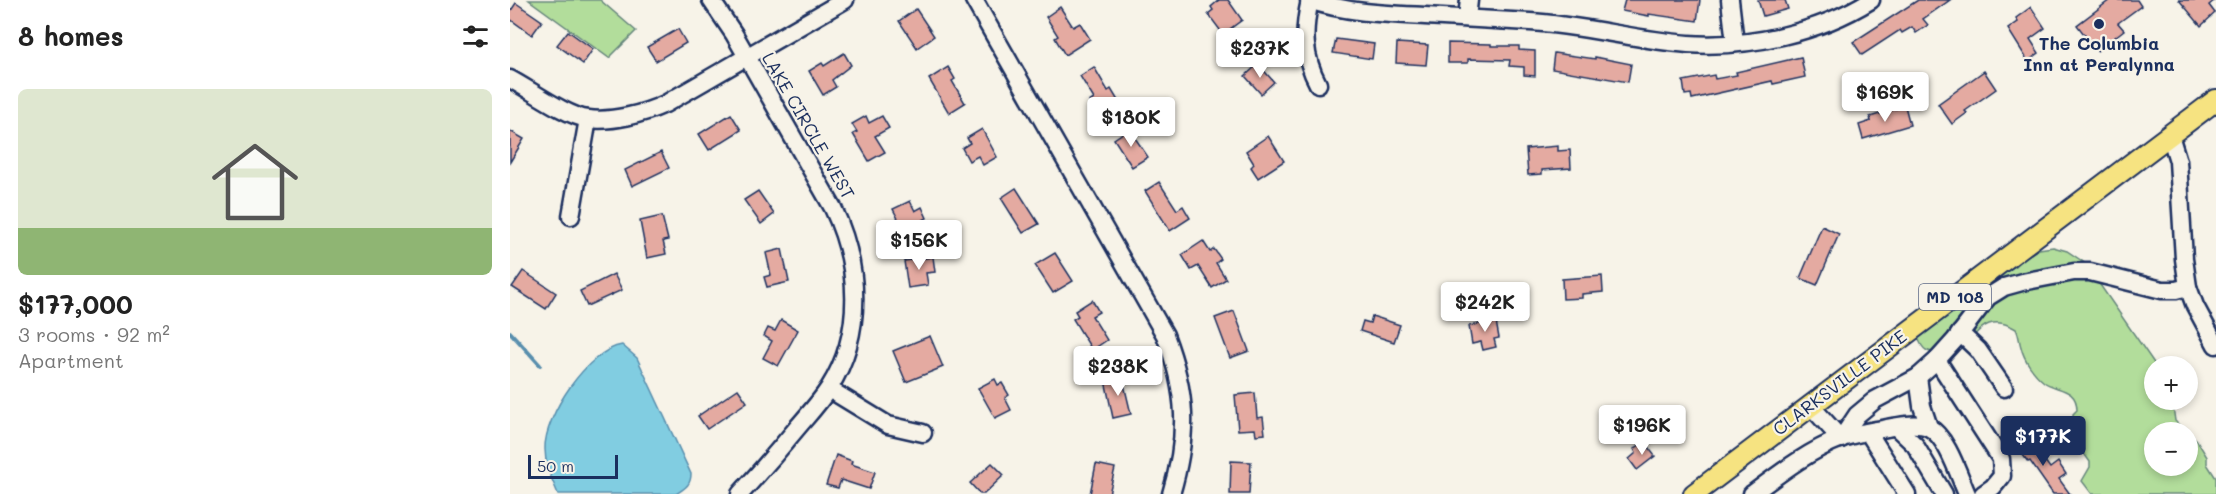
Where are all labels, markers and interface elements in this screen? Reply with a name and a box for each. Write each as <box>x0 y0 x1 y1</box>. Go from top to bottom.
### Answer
marker: The Columbia Inn at Peralynna <box>2092 17 2106 31</box>
text: 8 homes <box>18 19 124 53</box>
icon: filters <box>459 20 492 53</box>
pin: $237K <box>1218 28 1302 79</box>
place label: The Columbia Inn at Peralynna <box>2023 31 2175 76</box>
text: $237K <box>1230 34 1290 60</box>
street label: LAKE CIRCLE WEST <box>757 48 861 203</box>
pin: $169K <box>1843 72 1927 123</box>
text: $169K <box>1856 78 1914 104</box>
pin: $180K <box>1089 97 1173 148</box>
text: $180K <box>1101 103 1161 129</box>
icon: home <box>201 128 309 236</box>
pin: $156K <box>877 220 961 271</box>
text: $156K <box>890 226 948 252</box>
pin: $242K <box>1443 282 1527 333</box>
road number: MD 108 <box>1919 284 1991 310</box>
text: $177,000 <box>18 287 133 321</box>
text: $242K <box>1455 288 1515 314</box>
text: 3 rooms · 92 m² <box>18 321 170 347</box>
street label: CLARKSVILLE PIKE <box>1767 324 1911 441</box>
pin: $238K <box>1076 346 1160 397</box>
text: Apartment <box>18 347 124 373</box>
text: $238K <box>1087 352 1149 378</box>
map controls <box>2144 356 2198 476</box>
button: + <box>2144 356 2198 410</box>
pin: $196K <box>1600 405 1684 456</box>
text: $196K <box>1613 411 1671 437</box>
pin: $177K <box>2001 416 2085 467</box>
text: $177K <box>2015 422 2071 448</box>
button: − <box>2144 422 2198 476</box>
scale bar <box>528 452 618 480</box>
text: 50 m <box>537 455 574 476</box>

